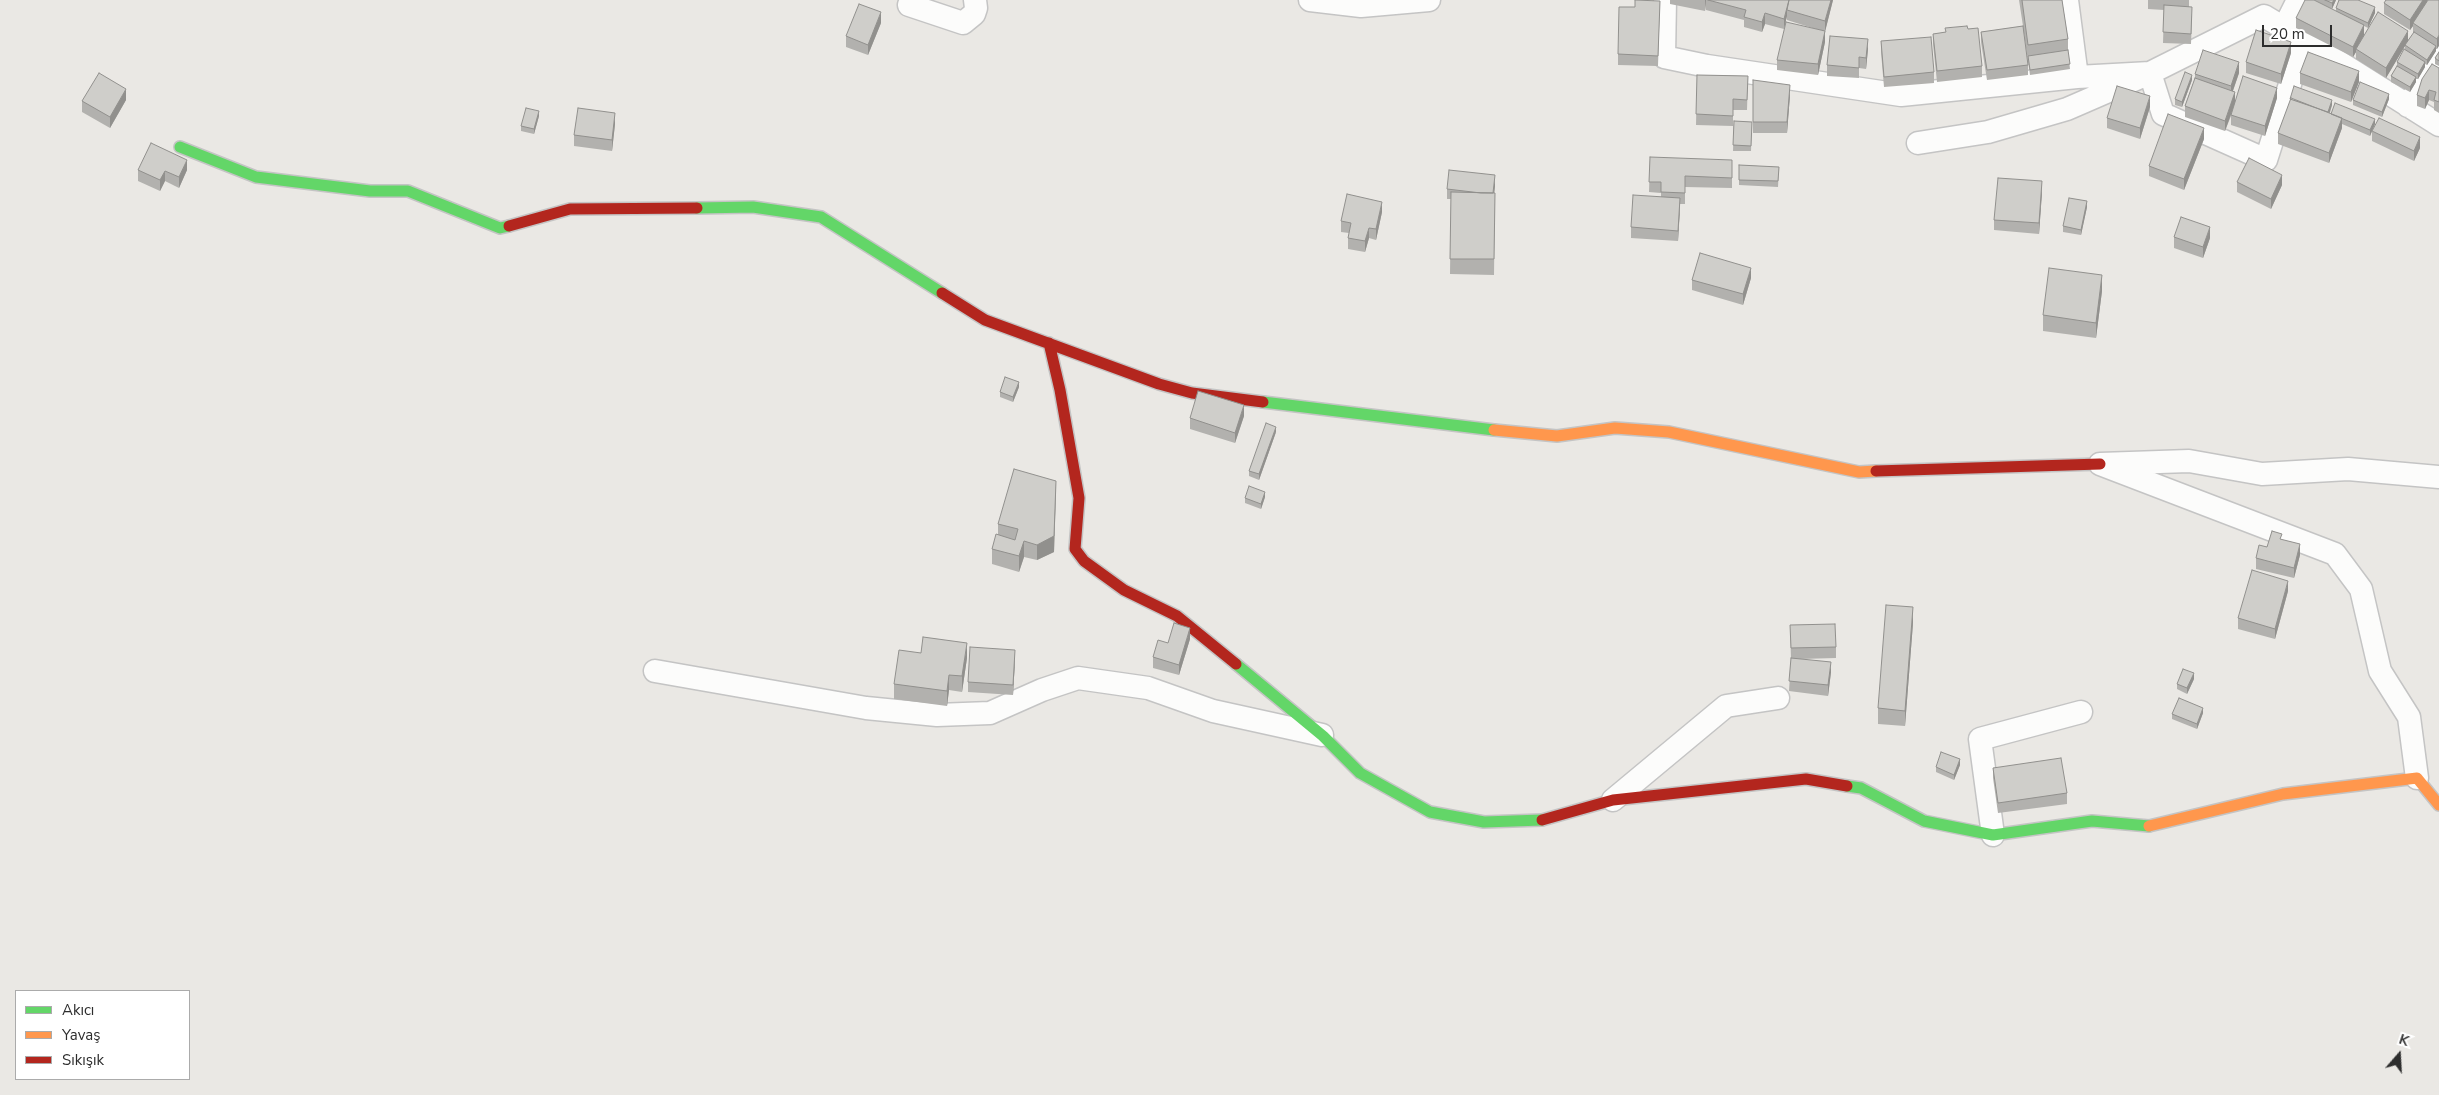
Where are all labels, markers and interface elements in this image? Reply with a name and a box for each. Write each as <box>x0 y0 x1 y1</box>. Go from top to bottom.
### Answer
scale bar <box>2264 15 2334 47</box>
text: 20 m <box>2270 24 2305 44</box>
legend <box>15 990 190 1080</box>
text: Akıcı <box>62 1000 94 1020</box>
text: Yavaş <box>62 1025 100 1045</box>
north arrow <box>2374 1030 2424 1080</box>
text: K <box>2397 1030 2412 1051</box>
text: Sıkışık <box>62 1050 104 1070</box>

